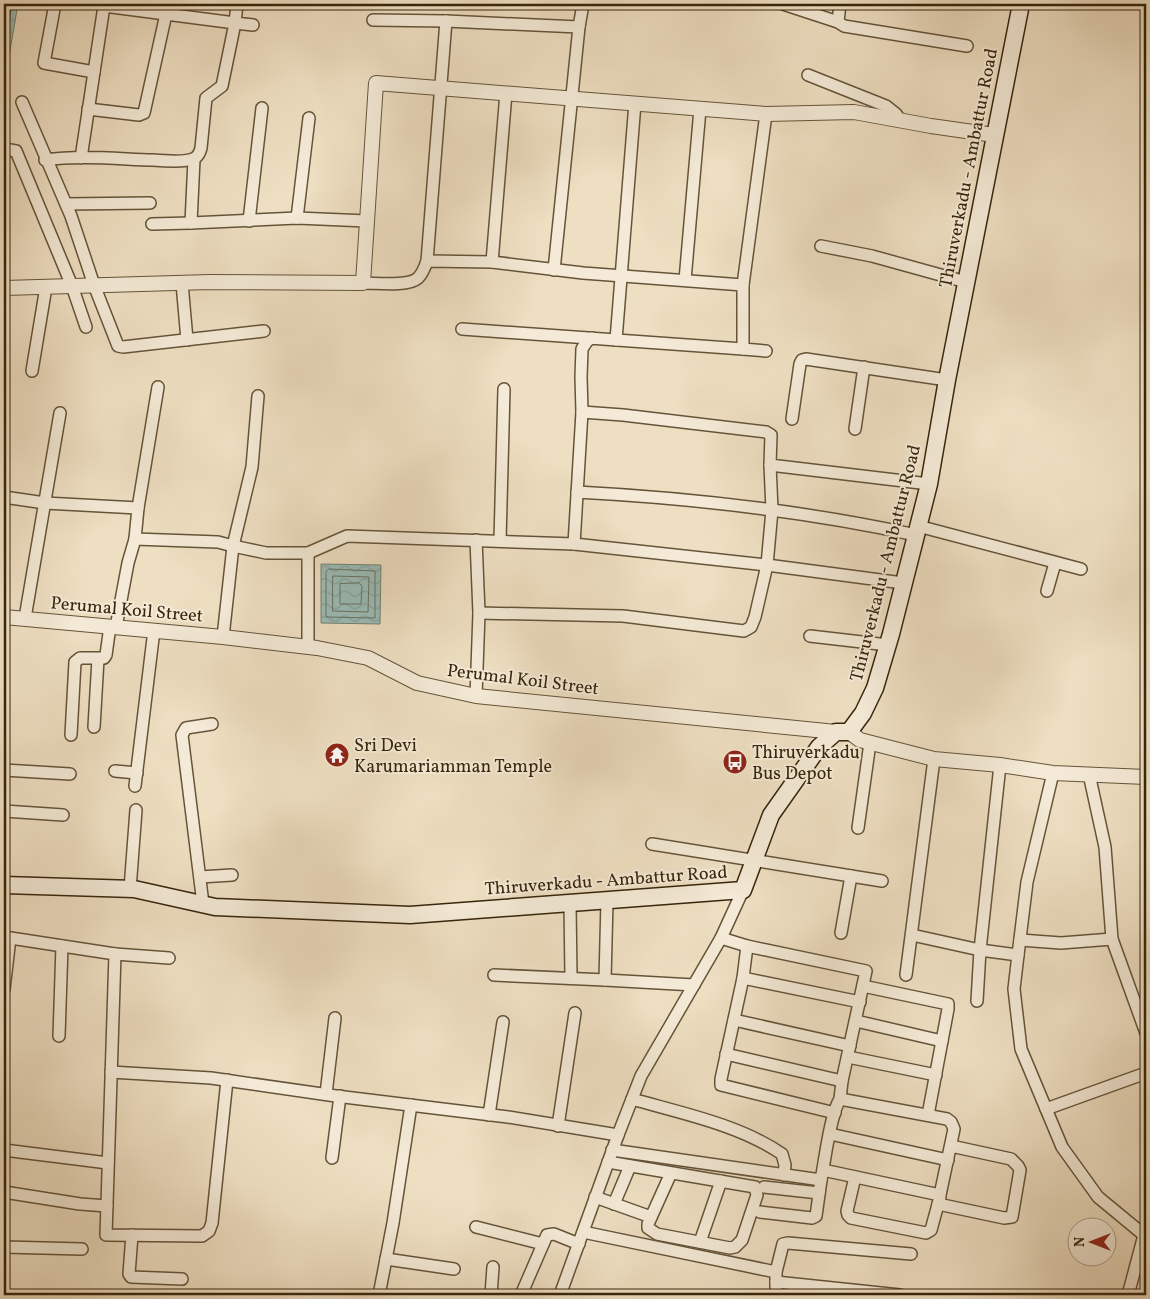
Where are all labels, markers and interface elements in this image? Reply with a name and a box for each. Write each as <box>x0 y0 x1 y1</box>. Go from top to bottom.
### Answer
street label: Thiruverkadu - Ambattur Road <box>934 46 1005 290</box>
street label: Thiruverkadu - Ambattur Road <box>845 442 928 685</box>
street label: Perumal Koil Street <box>50 591 204 630</box>
street label: Perumal Koil Street <box>445 659 600 702</box>
place label: Sri Devi Karumariamman Temple <box>354 734 552 780</box>
place label: Thiruverkadu Bus Depot <box>752 741 860 787</box>
temple icon: Sri Devi Karumariamman Temple <box>324 742 350 768</box>
bus stop icon: Thiruverkadu Bus Depot <box>722 749 748 775</box>
street label: Thiruverkadu - Ambattur Road <box>484 861 728 902</box>
north arrow <box>1068 1216 1118 1266</box>
text: N <box>1071 1237 1090 1247</box>

